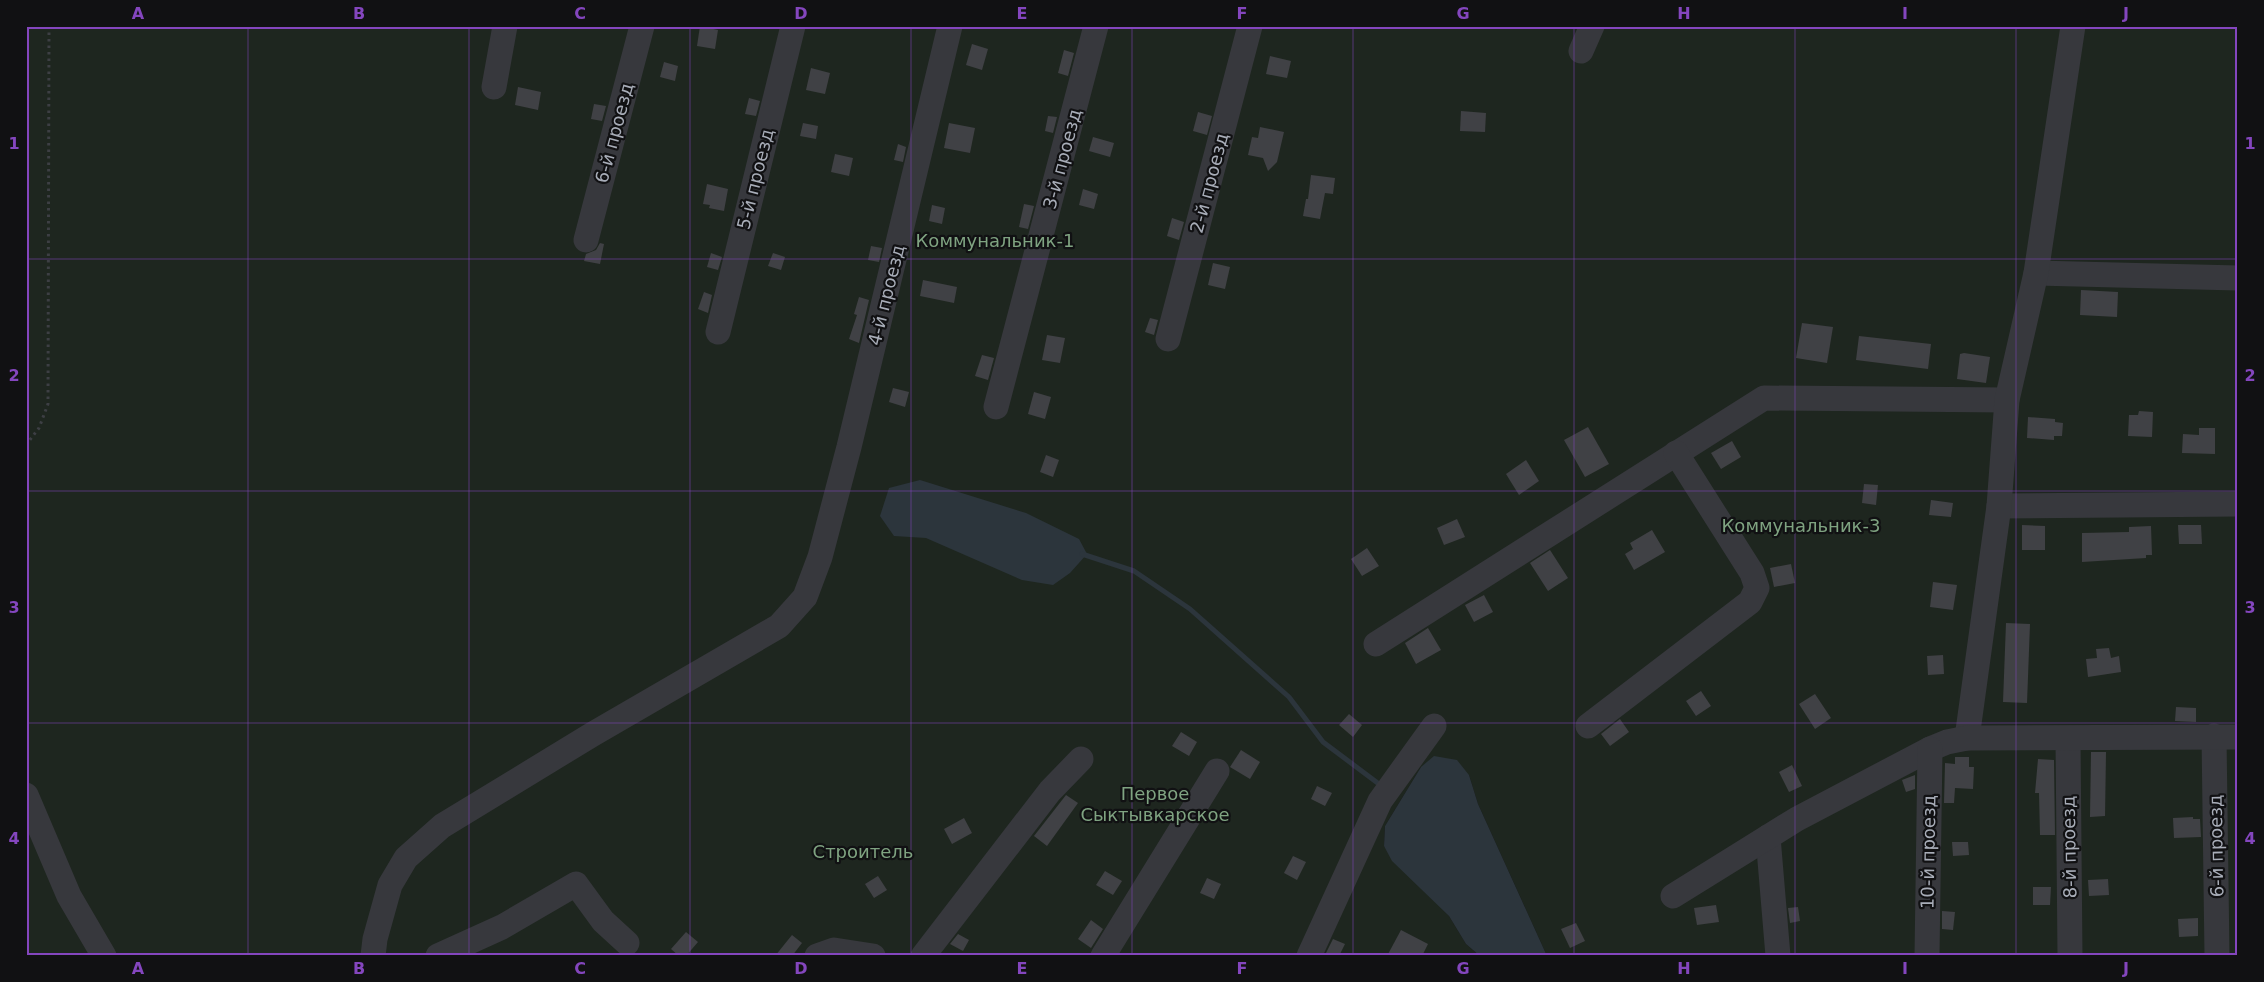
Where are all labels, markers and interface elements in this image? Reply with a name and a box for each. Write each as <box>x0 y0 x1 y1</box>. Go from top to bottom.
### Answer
text: A <box>132 4 145 23</box>
text: B <box>353 4 365 23</box>
text: C <box>574 4 586 23</box>
text: D <box>794 4 808 23</box>
text: E <box>1017 4 1027 23</box>
text: F <box>1237 4 1247 23</box>
text: G <box>1456 4 1470 23</box>
text: H <box>1677 4 1691 23</box>
text: I <box>1902 4 1908 23</box>
text: J <box>2122 4 2129 23</box>
street label: 6-й проезд <box>591 81 637 185</box>
street label: 3-й проезд <box>1039 107 1085 211</box>
street label: 5-й проезд <box>732 127 778 231</box>
street label: 2-й проезд <box>1186 131 1232 235</box>
text: 1 <box>8 134 20 153</box>
text: 1 <box>2244 134 2256 153</box>
park label: Коммунальник-1 <box>916 230 1074 251</box>
street label: 4-й проезд <box>863 243 909 347</box>
text: 2 <box>8 366 20 385</box>
text: 2 <box>2244 366 2256 385</box>
park label: Коммунальник-3 <box>1722 515 1880 536</box>
text: 3 <box>8 598 20 617</box>
text: 3 <box>2244 598 2256 617</box>
park label: Первое Сыктывкарское <box>1080 783 1230 825</box>
street label: 6-й проезд <box>2205 794 2227 898</box>
street label: 10-й проезд <box>1917 795 1939 909</box>
street label: 8-й проезд <box>2058 795 2080 899</box>
text: 4 <box>8 829 20 848</box>
text: 4 <box>2244 829 2256 848</box>
park label: Строитель <box>813 841 913 862</box>
text: A <box>132 959 145 978</box>
text: B <box>353 959 365 978</box>
text: C <box>574 959 586 978</box>
text: D <box>794 959 808 978</box>
text: E <box>1017 959 1027 978</box>
text: F <box>1237 959 1247 978</box>
text: G <box>1456 959 1470 978</box>
text: H <box>1677 959 1691 978</box>
text: I <box>1902 959 1908 978</box>
text: J <box>2122 959 2129 978</box>

